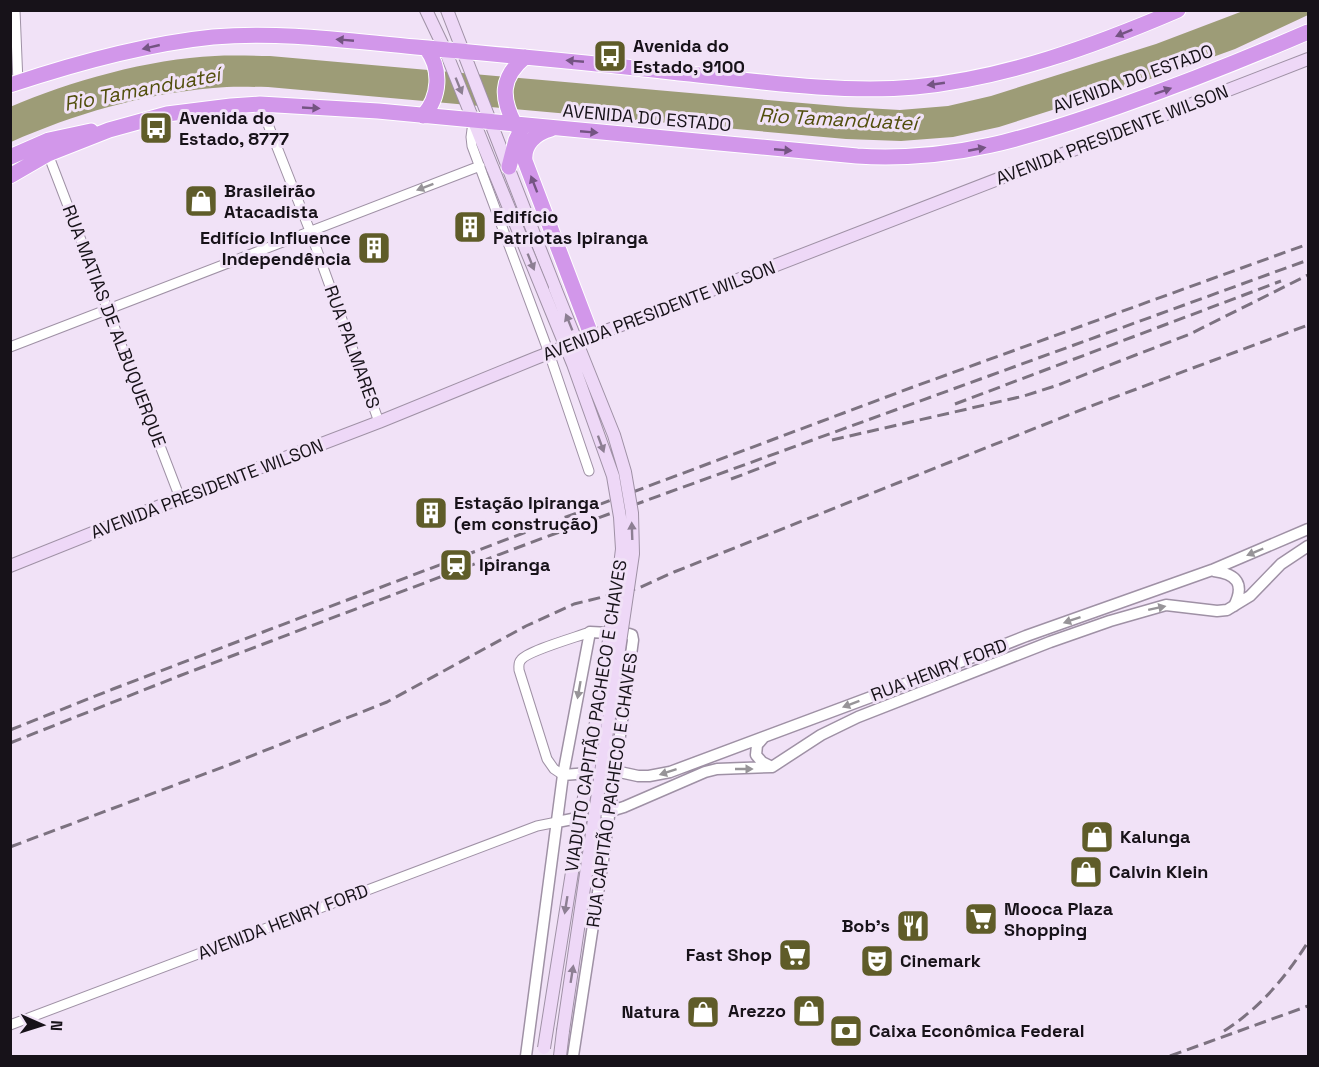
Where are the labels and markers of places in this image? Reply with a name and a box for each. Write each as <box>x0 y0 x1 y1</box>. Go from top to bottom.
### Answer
place label: Avenida do Estado, 9100 <box>633 34 745 78</box>
bus stop icon: Avenida do Estado, 9100 <box>592 38 628 74</box>
place label: Avenida do Estado, 8777 <box>179 106 289 150</box>
bus stop icon: Avenida do Estado, 8777 <box>138 110 174 146</box>
place label: Brasileirão Atacadista <box>224 179 319 223</box>
shop icon: Brasileirão Atacadista <box>183 183 219 219</box>
place label: Edifício Patriotas Ipiranga <box>493 205 649 249</box>
building icon: Edifício Patriotas Ipiranga <box>452 209 488 245</box>
place label: Edifício Influence Independência <box>200 226 352 270</box>
building icon: Edifício Influence Independência <box>356 230 392 266</box>
place label: Estação Ipiranga (em construção) <box>454 491 600 535</box>
building icon: Estação Ipiranga (em construção) <box>413 495 449 531</box>
station icon: Ipiranga <box>438 547 474 583</box>
place label: Ipiranga <box>479 553 551 576</box>
shop icon: Kalunga <box>1079 819 1115 855</box>
place label: Kalunga <box>1120 825 1191 848</box>
shop icon: Calvin Klein <box>1068 854 1104 890</box>
place label: Calvin Klein <box>1109 860 1208 883</box>
place label: Mooca Plaza Shopping <box>1004 897 1114 941</box>
supermarket icon: Mooca Plaza Shopping <box>963 901 999 937</box>
restaurant icon: Bob's <box>895 908 931 944</box>
place label: Bob's <box>841 914 890 937</box>
supermarket icon: Fast Shop <box>777 937 813 973</box>
place label: Fast Shop <box>686 943 772 966</box>
theatre icon: Cinemark <box>859 943 895 979</box>
place label: Cinemark <box>900 949 981 972</box>
shop icon: Arezzo <box>791 993 827 1029</box>
shop icon: Natura <box>685 994 721 1030</box>
place label: Arezzo <box>728 999 786 1022</box>
place label: Natura <box>622 1000 681 1023</box>
bank icon: Caixa Econômica Federal <box>828 1013 864 1049</box>
place label: Caixa Econômica Federal <box>869 1019 1085 1042</box>

